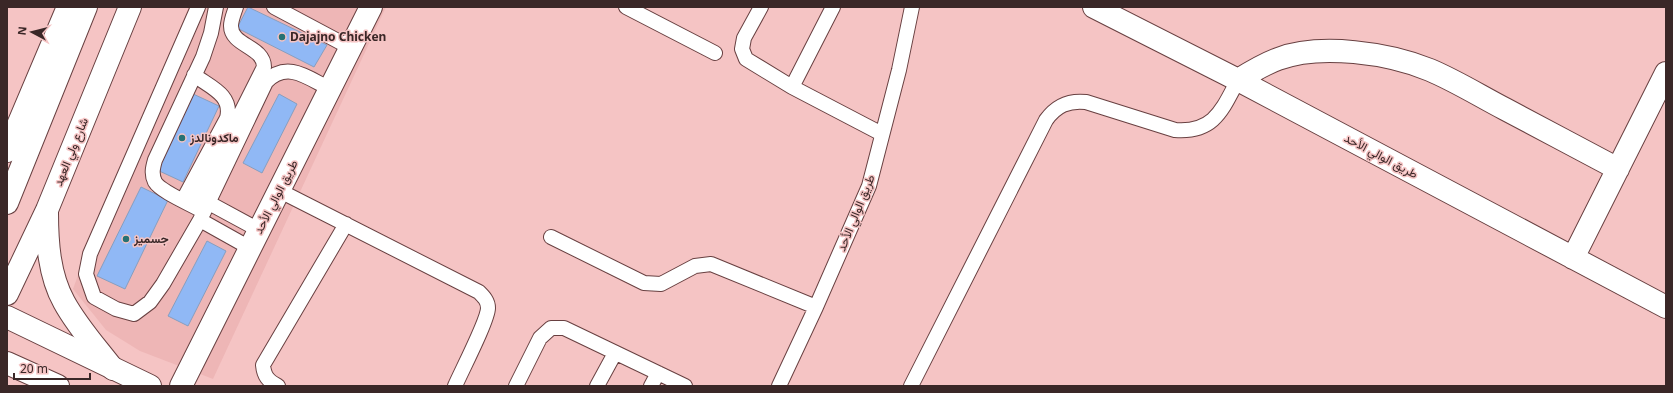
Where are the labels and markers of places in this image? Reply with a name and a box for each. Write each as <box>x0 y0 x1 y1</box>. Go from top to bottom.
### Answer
place label: Dajajno Chicken <box>290 28 386 45</box>
marker: Dajajno Chicken <box>277 32 287 42</box>
place label: ماكدونالدز <box>189 129 239 146</box>
marker: ماكدونالدز <box>177 133 187 143</box>
place label: جسميز <box>133 230 169 247</box>
marker: جسميز <box>121 234 131 244</box>

